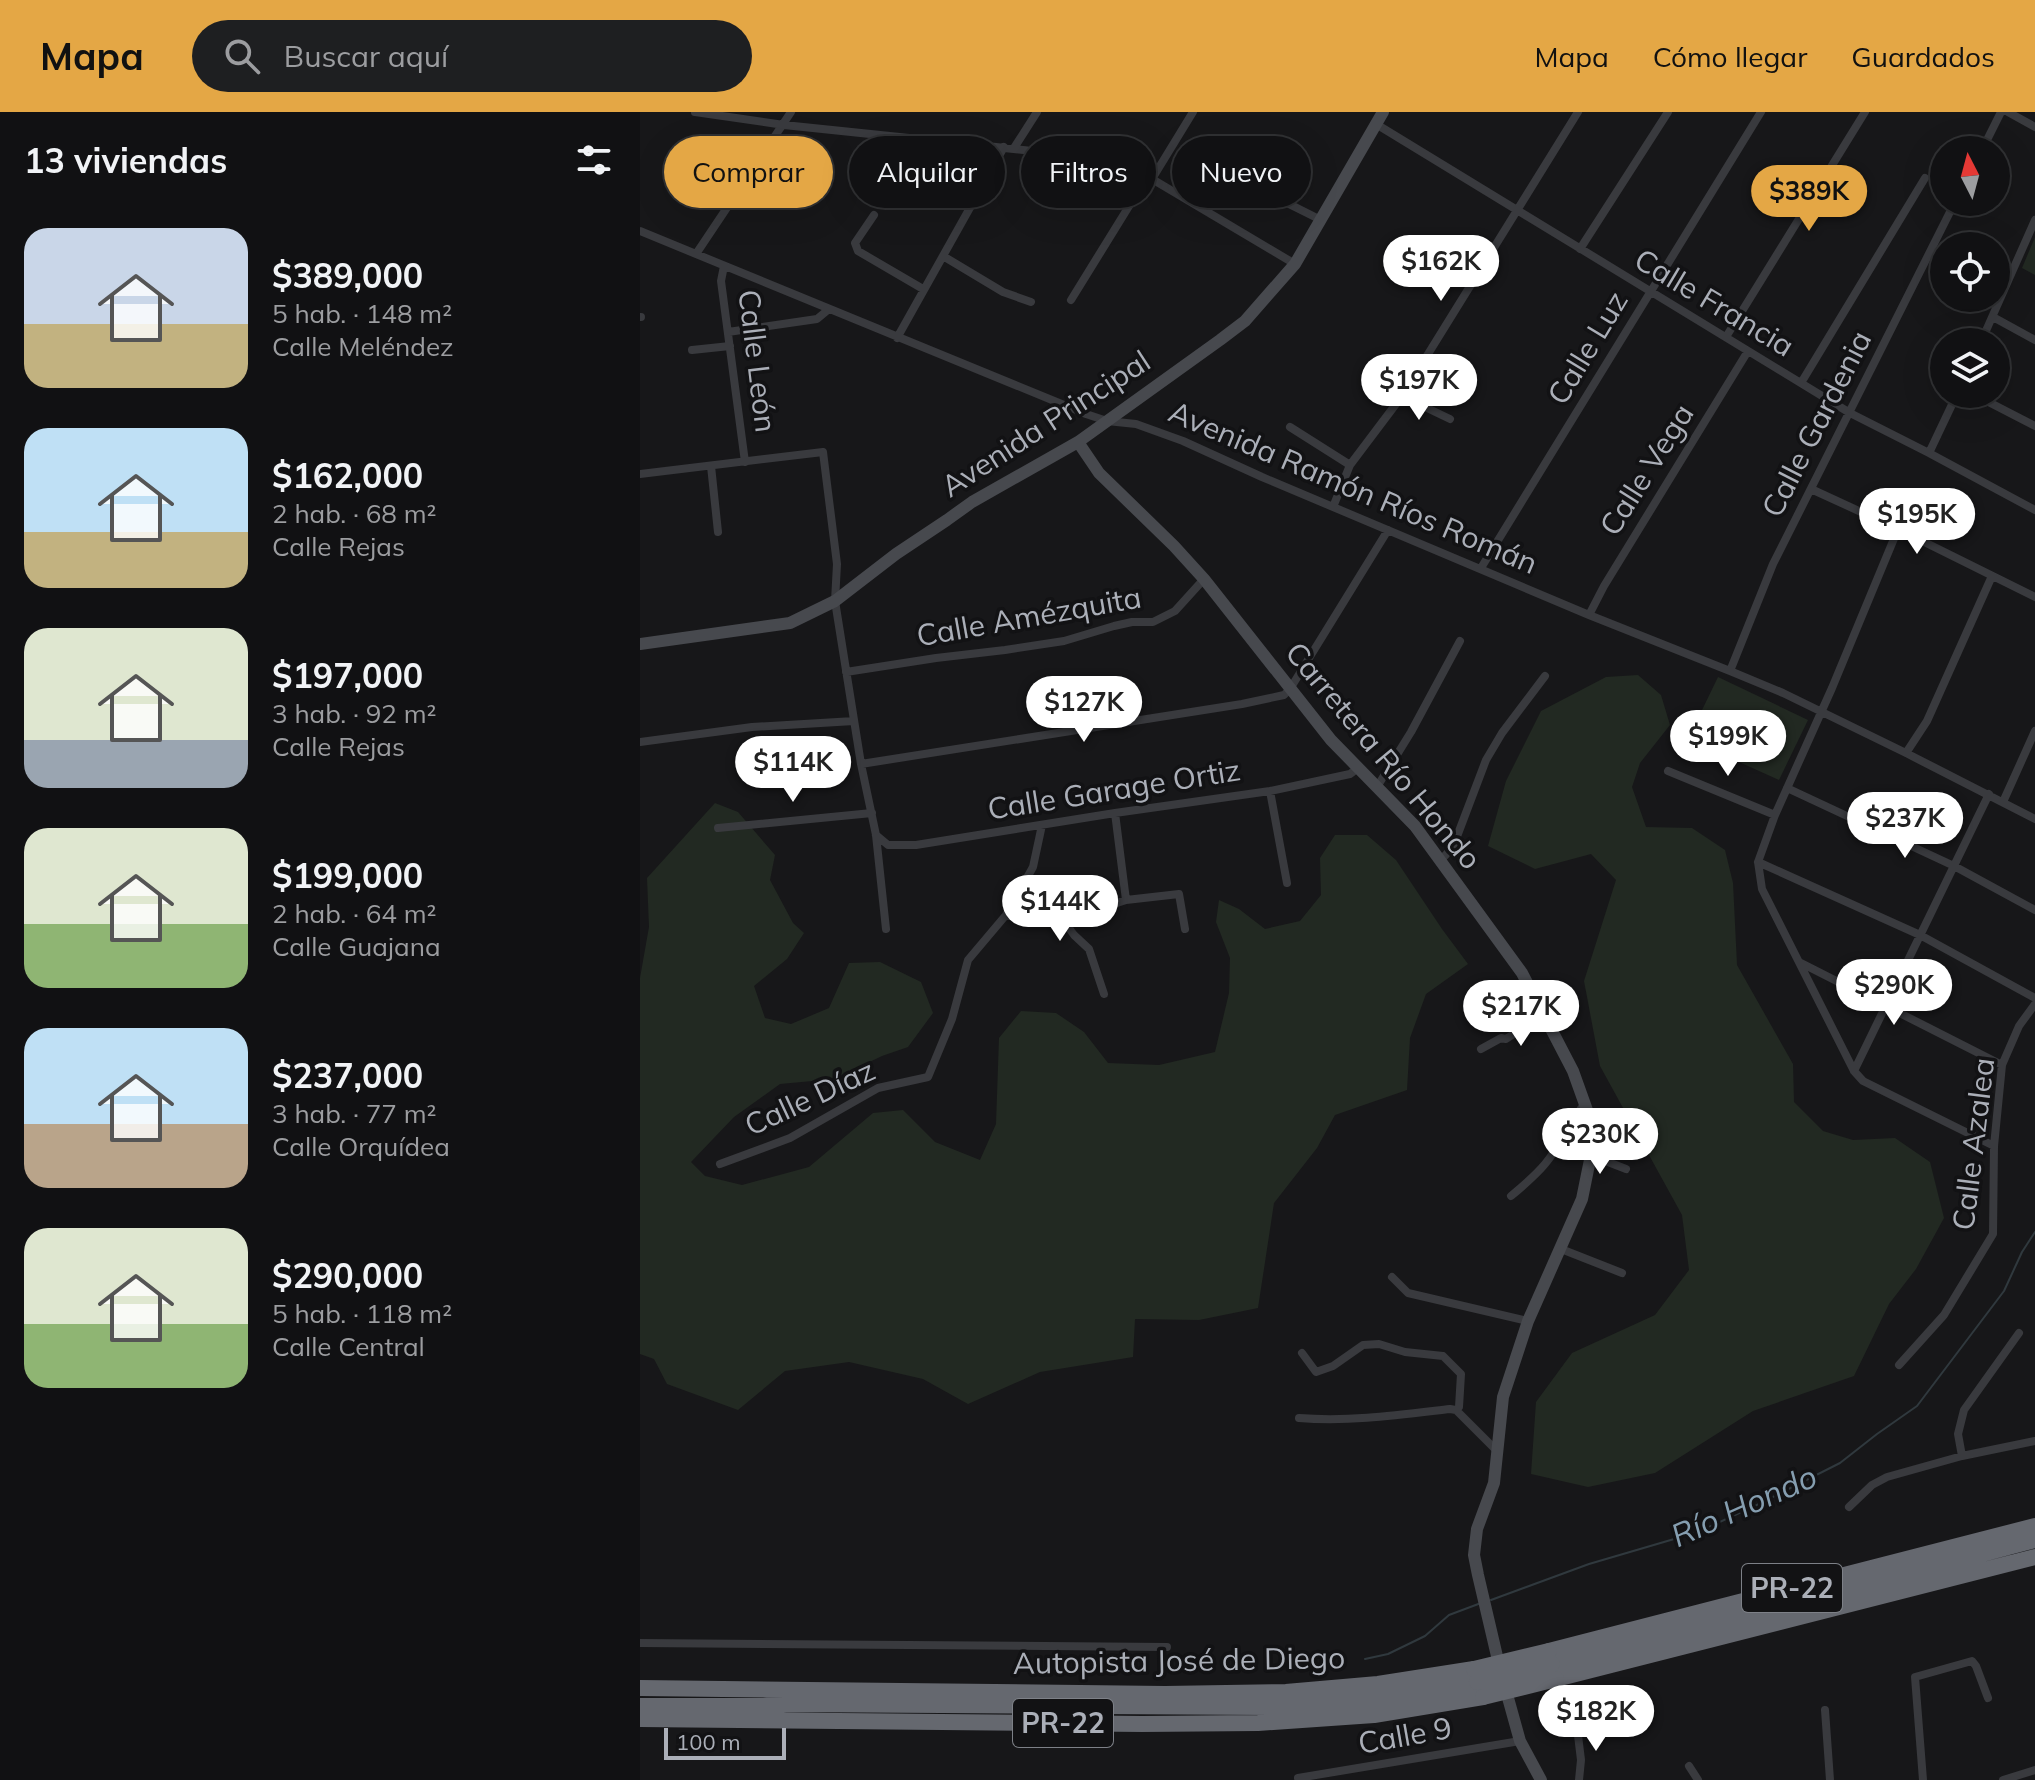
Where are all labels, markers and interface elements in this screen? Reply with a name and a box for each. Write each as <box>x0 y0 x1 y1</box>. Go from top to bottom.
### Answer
search box <box>192 20 752 92</box>
text: Mapa <box>40 32 144 80</box>
icon: search <box>220 34 264 78</box>
text: Buscar aquí <box>284 37 448 75</box>
text: Mapa <box>1534 39 1609 74</box>
text: Cómo llegar <box>1653 39 1807 74</box>
text: Guardados <box>1851 39 1995 74</box>
chip: Comprar <box>664 136 833 208</box>
chip: Alquilar <box>849 136 1005 208</box>
chip: Filtros <box>1021 136 1156 208</box>
chip: Nuevo <box>1172 136 1311 208</box>
north arrow <box>1930 136 2010 216</box>
map controls <box>1930 136 2010 408</box>
icon: filters <box>572 138 616 182</box>
text: 13 viviendas <box>24 139 227 182</box>
pin: $389K <box>1753 165 1865 233</box>
text: $389K <box>1769 174 1849 207</box>
button: locate <box>1930 232 2010 312</box>
pin: $162K <box>1385 235 1497 303</box>
street label: Calle Francia <box>1628 240 1801 365</box>
text: $162K <box>1401 244 1481 277</box>
text: $389,000 <box>272 254 423 297</box>
icon: home <box>88 260 184 356</box>
street label: Calle Luz <box>1539 284 1636 411</box>
street label: Calle León <box>730 287 786 435</box>
text: 5 hab. · 148 m² <box>272 297 452 330</box>
street label: Calle Gardenia <box>1753 324 1879 523</box>
button: layers <box>1930 328 2010 408</box>
text: Calle Meléndez <box>272 330 453 363</box>
street label: Avenida Principal <box>934 341 1157 505</box>
pin: $197K <box>1363 354 1475 422</box>
text: $197K <box>1379 363 1459 396</box>
street label: Avenida Ramón Ríos Román <box>1163 392 1543 582</box>
street label: Calle Vega <box>1591 397 1701 542</box>
text: $162,000 <box>272 454 423 497</box>
icon: home <box>88 460 184 556</box>
pin: $195K <box>1861 488 1973 556</box>
text: 2 hab. · 68 m² <box>272 497 436 530</box>
text: $195K <box>1877 497 1957 530</box>
text: Calle Rejas <box>272 530 405 563</box>
street label: Calle Amézquita <box>914 578 1144 654</box>
street label: Carretera Río Hondo <box>1278 634 1490 877</box>
text: $197,000 <box>272 654 423 697</box>
icon: home <box>88 660 184 756</box>
pin: $127K <box>1028 676 1140 744</box>
text: $127K <box>1044 685 1124 718</box>
text: 3 hab. · 92 m² <box>272 697 436 730</box>
pin: $199K <box>1672 710 1784 778</box>
text: $199K <box>1688 719 1768 752</box>
text: Calle Rejas <box>272 730 405 763</box>
pin: $114K <box>737 736 849 804</box>
text: $114K <box>753 745 833 778</box>
street label: Calle Garage Ortiz <box>985 750 1243 828</box>
pin: $237K <box>1849 792 1961 860</box>
text: $237K <box>1865 801 1945 834</box>
text: $199,000 <box>272 854 423 897</box>
icon: home <box>88 860 184 956</box>
pin: $144K <box>1004 875 1116 943</box>
text: $144K <box>1020 884 1100 917</box>
text: 2 hab. · 64 m² <box>272 897 436 930</box>
text: Calle Guajana <box>272 930 441 963</box>
pin: $290K <box>1838 959 1950 1027</box>
text: $290K <box>1854 968 1934 1001</box>
pin: $217K <box>1465 980 1577 1048</box>
text: $217K <box>1481 989 1561 1022</box>
street label: Calle Díaz <box>738 1050 881 1144</box>
text: $237,000 <box>272 1054 423 1097</box>
street label: Calle Azalea <box>1944 1056 2002 1232</box>
icon: home <box>88 1060 184 1156</box>
text: 3 hab. · 77 m² <box>272 1097 436 1130</box>
pin: $230K <box>1544 1108 1656 1176</box>
text: $230K <box>1560 1117 1640 1150</box>
text: Calle Orquídea <box>272 1130 450 1163</box>
text: $290,000 <box>272 1254 423 1297</box>
icon: home <box>88 1260 184 1356</box>
text: 5 hab. · 118 m² <box>272 1297 452 1330</box>
text: Calle Central <box>272 1330 425 1363</box>
water label: Río Hondo <box>1664 1455 1823 1555</box>
road number: PR-22 <box>1742 1564 1842 1612</box>
street label: Autopista José de Diego <box>1013 1638 1345 1682</box>
pin: $182K <box>1540 1685 1652 1753</box>
text: $182K <box>1556 1694 1636 1727</box>
road number: PR-22 <box>1013 1699 1113 1747</box>
street label: Calle 9 <box>1355 1708 1455 1762</box>
scale bar <box>664 1724 786 1760</box>
text: 100 m <box>676 1728 741 1756</box>

